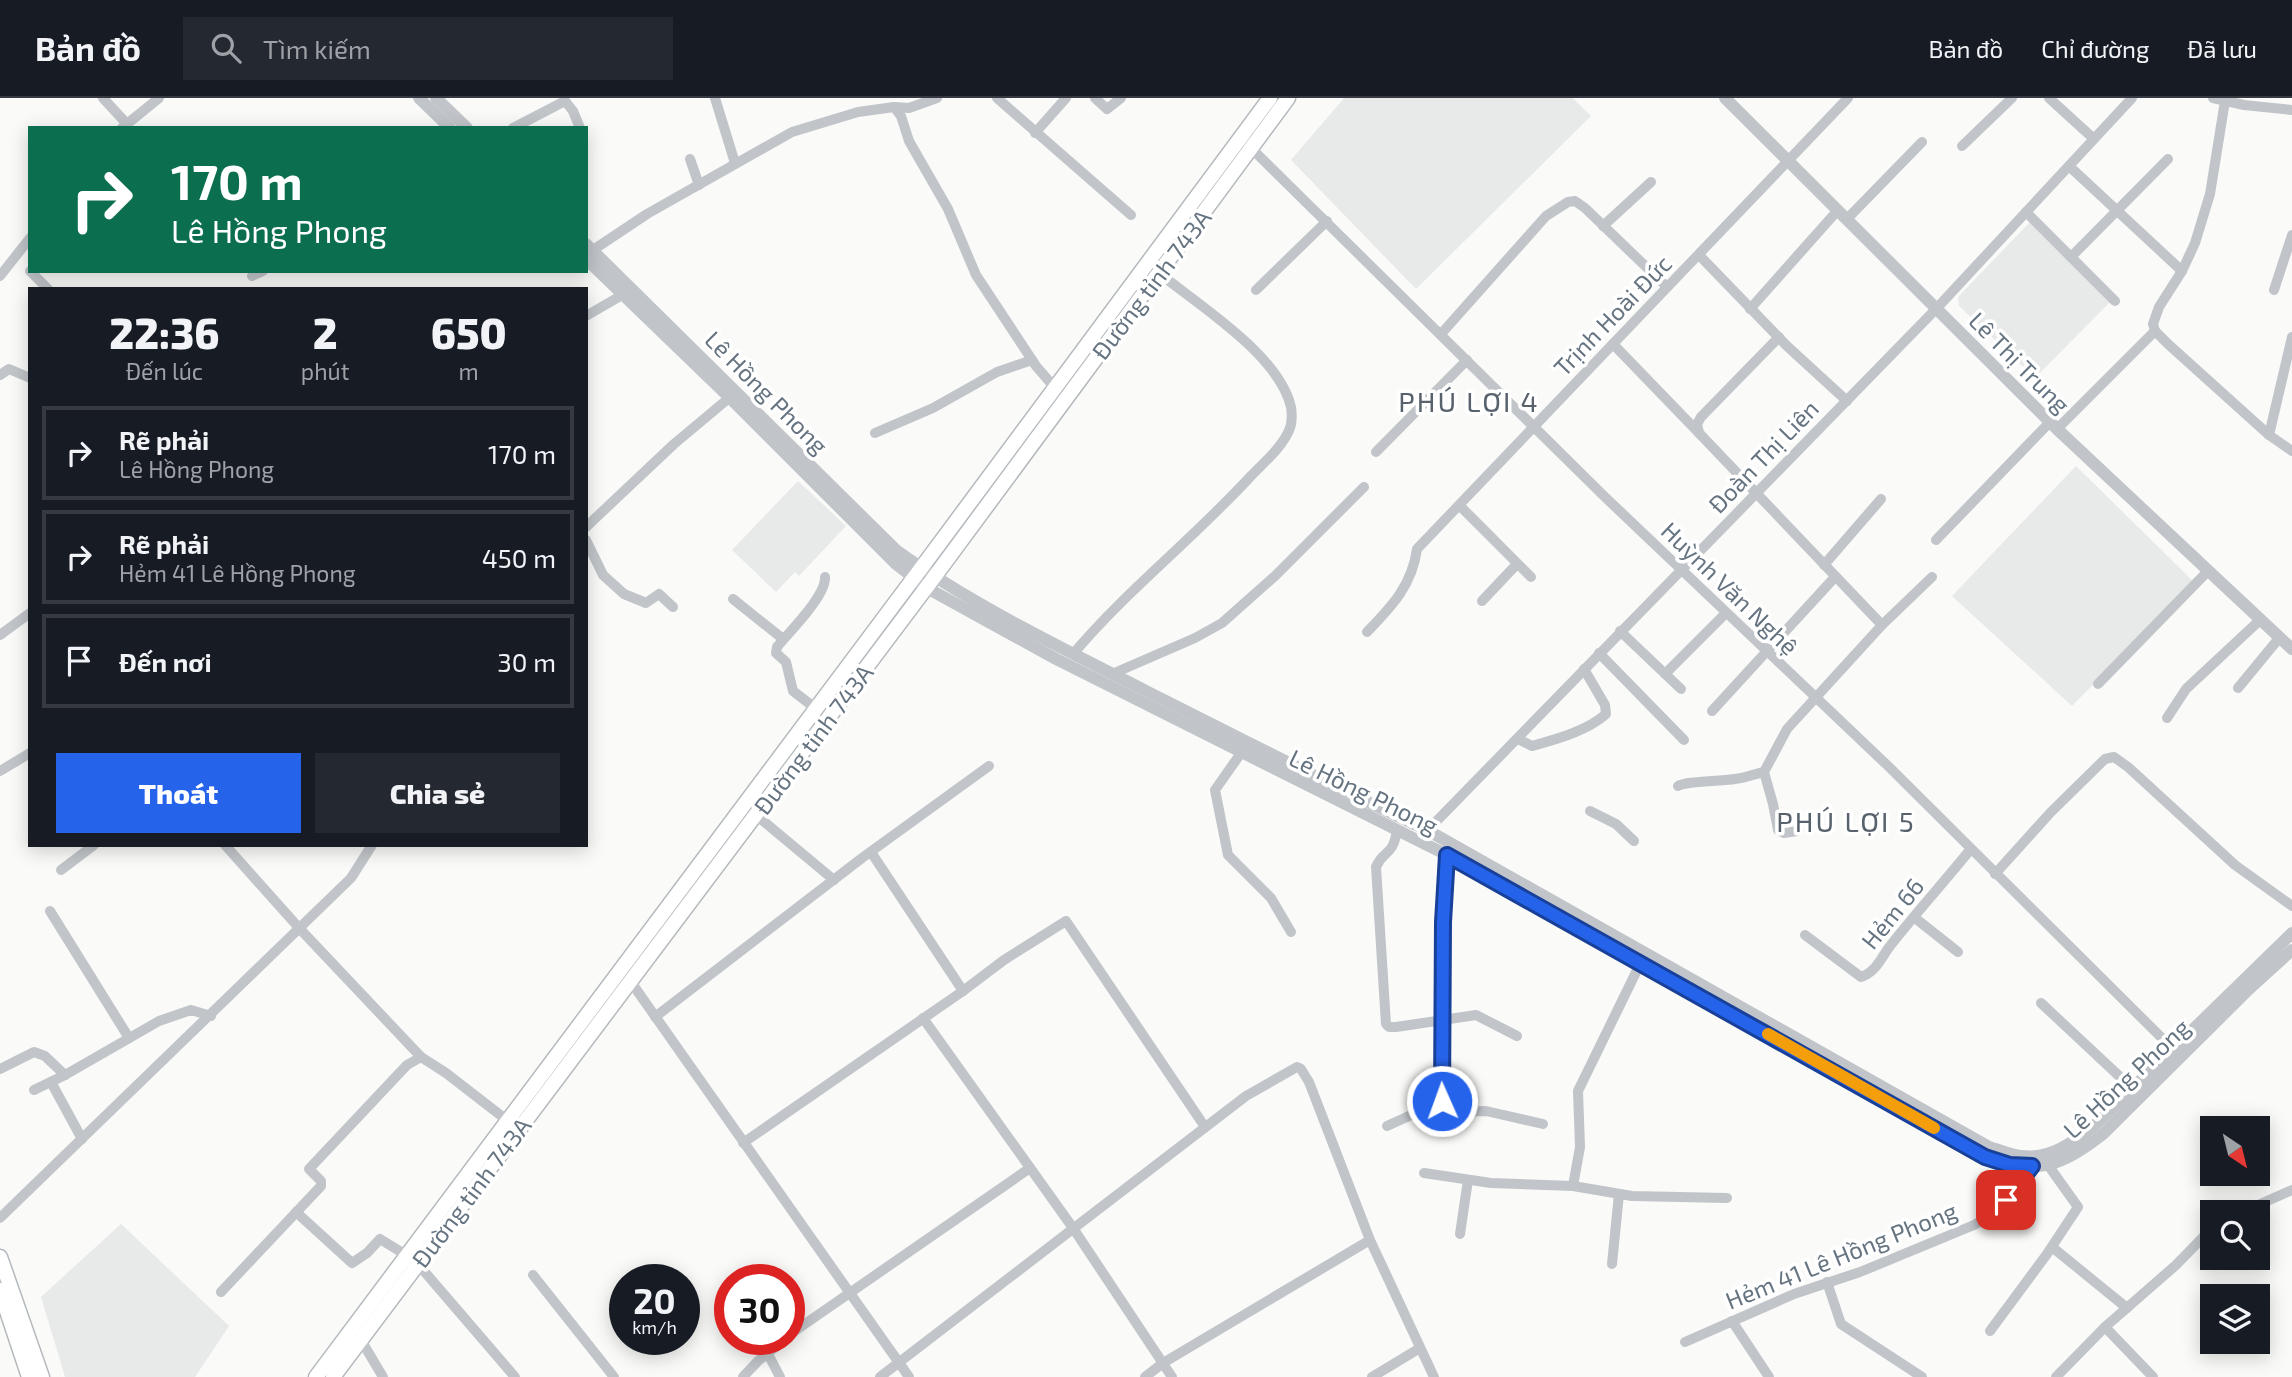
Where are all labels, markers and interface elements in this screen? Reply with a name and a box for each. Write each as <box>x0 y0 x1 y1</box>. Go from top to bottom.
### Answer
search box <box>183 17 673 80</box>
text: Bản đồ <box>35 28 141 68</box>
icon: search <box>207 29 245 67</box>
text: Tìm kiếm <box>263 33 371 64</box>
text: Bản đồ <box>1929 34 2003 63</box>
text: Chỉ đường <box>2041 34 2149 63</box>
text: Đã lưu <box>2187 34 2257 63</box>
text: 170 m <box>171 151 303 210</box>
icon: right <box>56 154 147 245</box>
street label: Đường tỉnh 743A <box>1085 203 1217 365</box>
text: Lê Hồng Phong <box>171 211 387 249</box>
street label: Trịnh Hoài Đức <box>1547 249 1677 381</box>
street label: Lê Thị Trung <box>1963 305 2077 419</box>
text: 22:36 <box>109 307 220 357</box>
text: 2 <box>313 307 338 357</box>
text: 650 <box>431 307 507 357</box>
street label: Lê Hồng Phong <box>699 324 835 460</box>
text: Đến lúc <box>126 357 203 385</box>
text: phút <box>301 357 349 385</box>
text: m <box>459 357 479 385</box>
district label: PHÚ LỢI 4 <box>1398 384 1540 418</box>
street label: Đoàn Thị Liên <box>1702 393 1824 519</box>
text: Rẽ phải <box>119 424 209 455</box>
icon: right <box>60 434 98 472</box>
text: 170 m <box>488 438 556 469</box>
text: Lê Hồng Phong <box>119 455 274 483</box>
street label: Huỳnh Văn Nghệ <box>1656 516 1804 660</box>
text: Rẽ phải <box>119 528 209 559</box>
icon: right <box>60 538 98 576</box>
text: 450 m <box>482 542 556 573</box>
text: Hẻm 41 Lê Hồng Phong <box>119 559 356 587</box>
icon: arrive <box>60 642 98 680</box>
text: Đến nơi <box>119 646 212 677</box>
text: 30 m <box>497 646 556 677</box>
street label: Đường tỉnh 743A <box>747 658 879 820</box>
street label: Lê Hồng Phong <box>1285 742 1443 840</box>
button: Thoát <box>56 753 301 833</box>
button: Chia sẻ <box>315 753 560 833</box>
district label: PHÚ LỢI 5 <box>1776 804 1916 838</box>
street label: Hẻm 66 <box>1855 872 1929 954</box>
street label: Lê Hồng Phong <box>2057 1012 2195 1144</box>
position arrow <box>1405 1064 1479 1138</box>
street label: Đường tỉnh 743A <box>405 1111 537 1273</box>
north arrow <box>2200 1116 2270 1186</box>
map controls <box>2200 1116 2270 1354</box>
pin <box>1976 1170 2036 1230</box>
icon: arrive <box>1987 1181 2025 1219</box>
street label: Hẻm 41 Lê Hồng Phong <box>1721 1195 1961 1315</box>
button: search <box>2200 1200 2270 1270</box>
speed limit sign: 30 <box>714 1264 805 1355</box>
text: 20 <box>633 1279 676 1321</box>
button: layers <box>2200 1284 2270 1354</box>
text: km/h <box>632 1316 677 1338</box>

